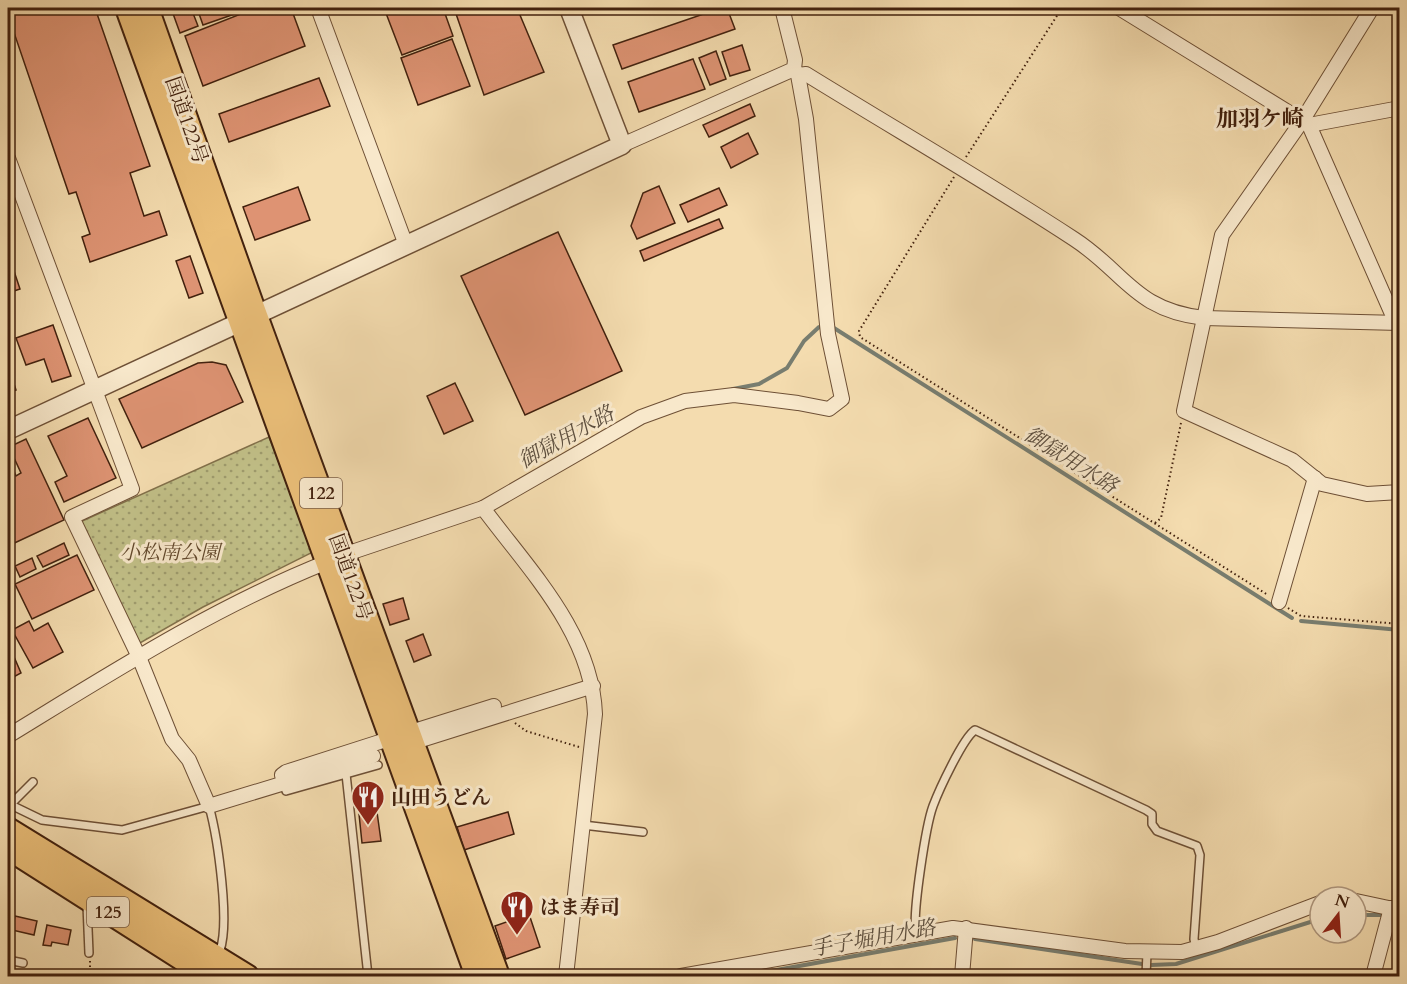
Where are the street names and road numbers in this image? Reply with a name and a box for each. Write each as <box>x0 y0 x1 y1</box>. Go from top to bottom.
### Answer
street label: 国道122号 <box>159 73 214 167</box>
road number: 122 <box>300 478 342 508</box>
street label: 国道122号 <box>322 530 379 624</box>
road number: 125 <box>87 897 129 927</box>

